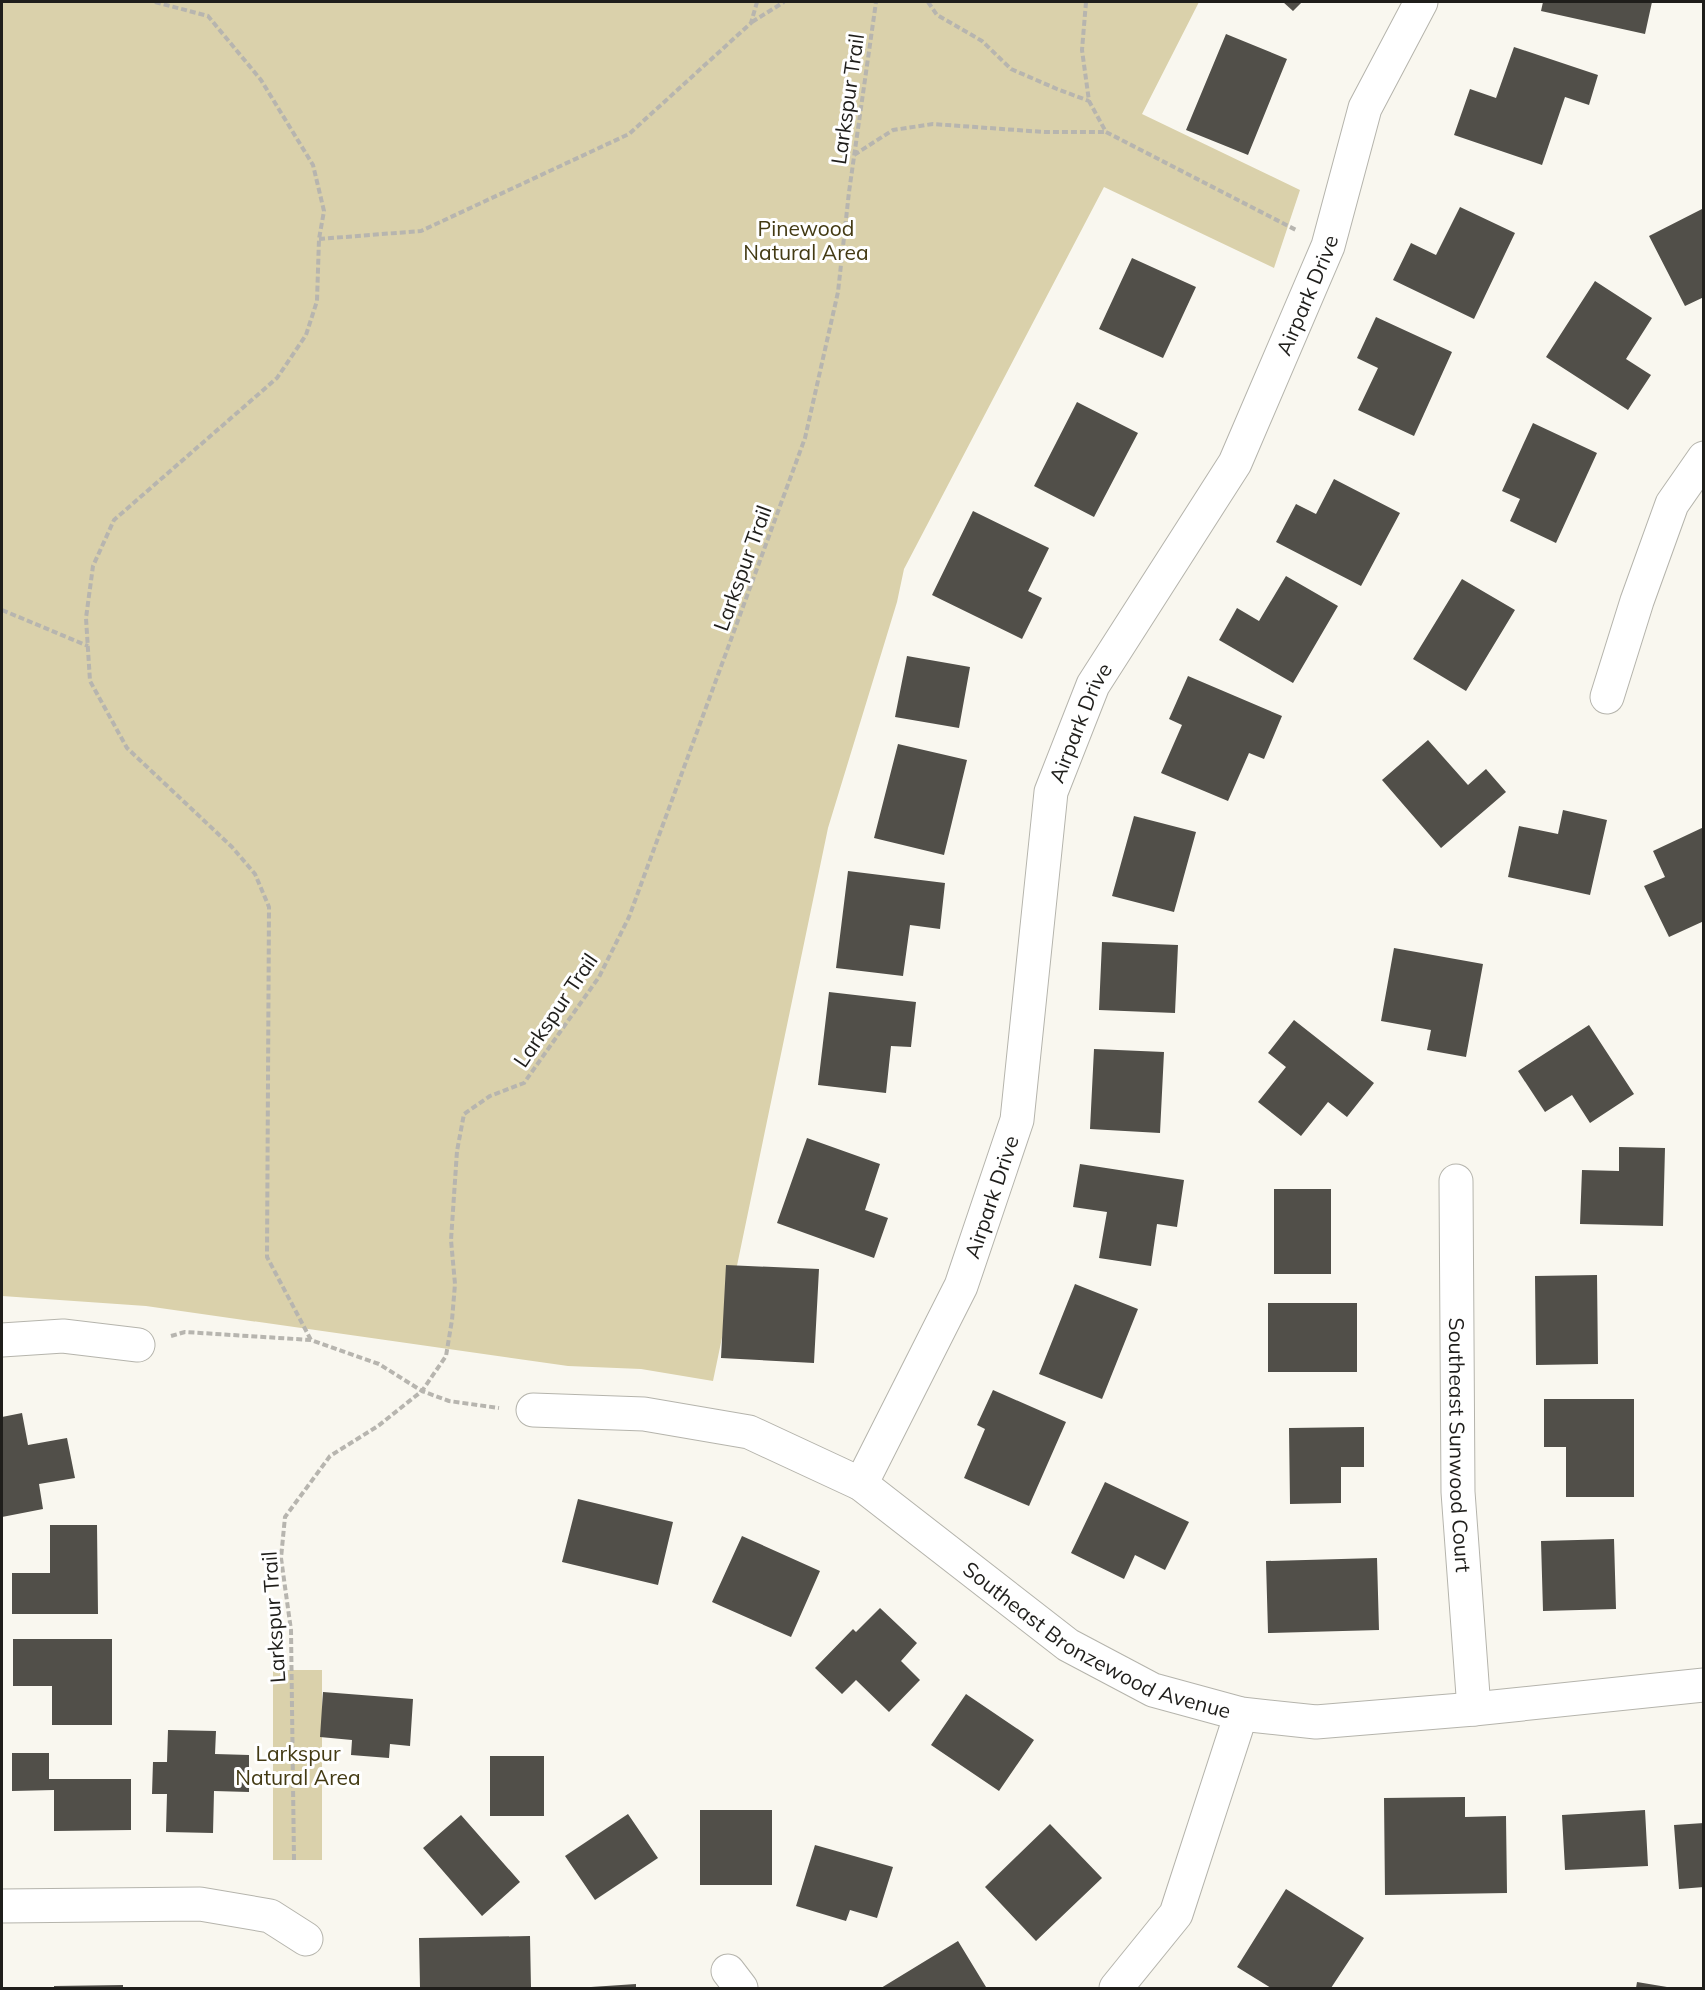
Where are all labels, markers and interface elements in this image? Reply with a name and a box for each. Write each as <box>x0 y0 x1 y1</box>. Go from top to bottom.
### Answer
street label: Larkspur Trail <box>825 32 869 166</box>
park label: Pinewood Natural Area <box>743 215 869 265</box>
street label: Airpark Drive <box>1270 232 1343 359</box>
street label: Larkspur Trail <box>707 502 777 634</box>
street label: Airpark Drive <box>1043 658 1117 786</box>
street label: Larkspur Trail <box>507 948 603 1072</box>
street label: Airpark Drive <box>958 1132 1024 1262</box>
street label: Southeast Sunwood Court <box>1444 1317 1477 1573</box>
street label: Larkspur Trail <box>255 1550 291 1684</box>
street label: Southeast Bronzewood Avenue <box>958 1555 1234 1724</box>
park label: Larkspur Natural Area <box>235 1740 361 1790</box>

